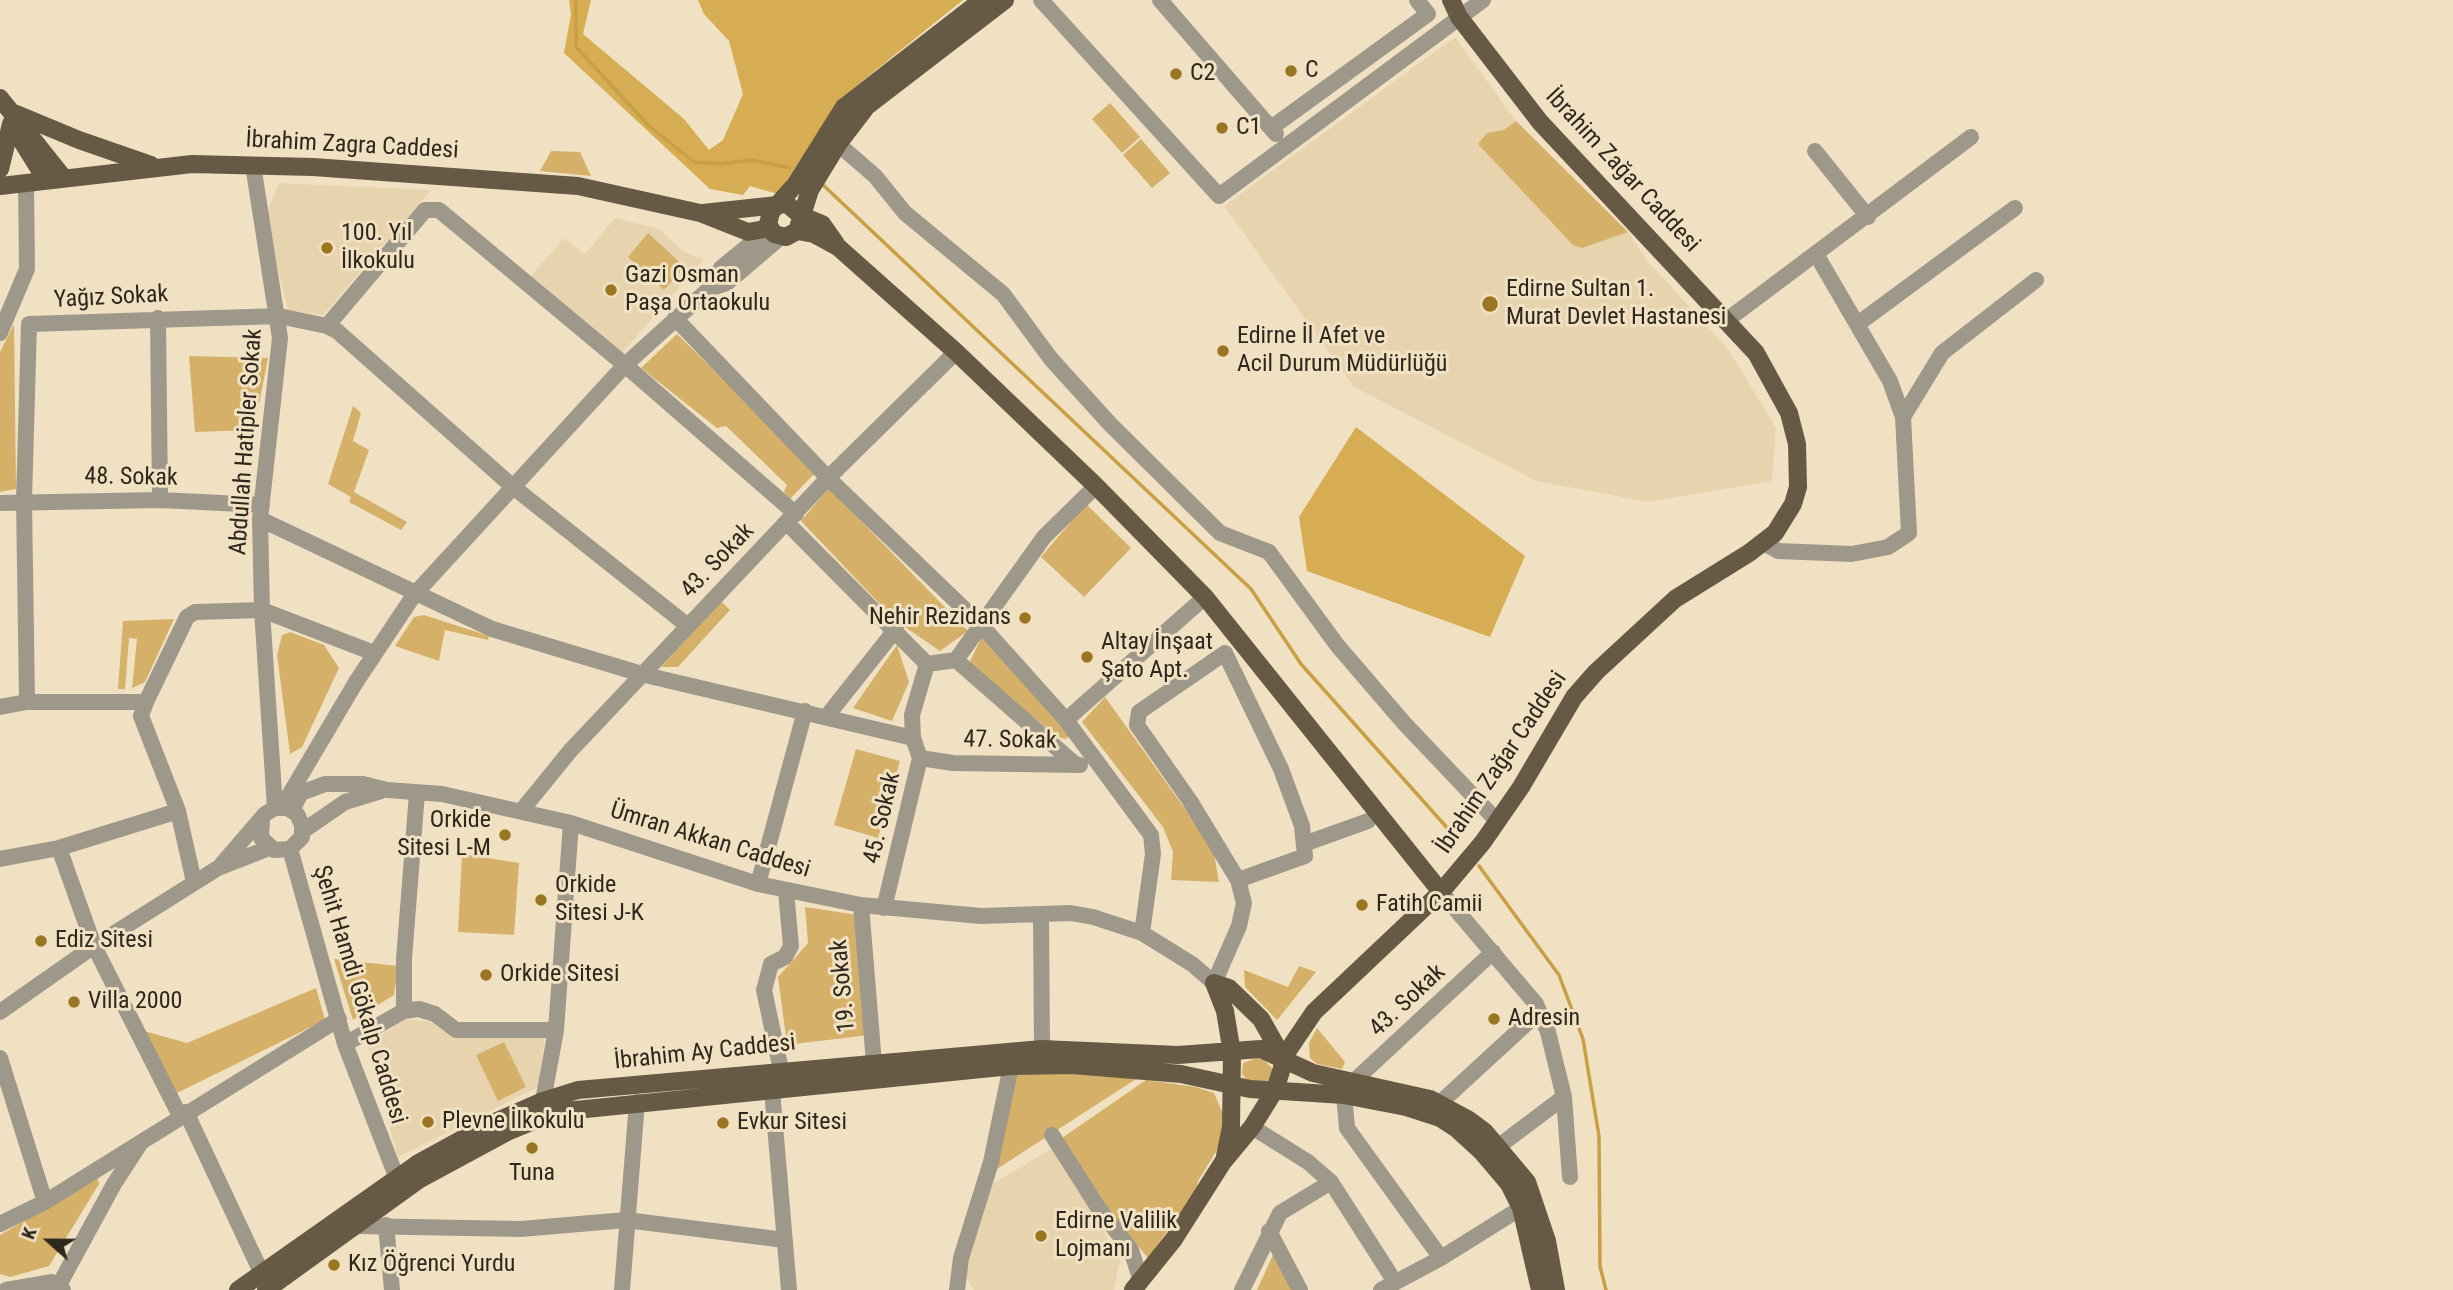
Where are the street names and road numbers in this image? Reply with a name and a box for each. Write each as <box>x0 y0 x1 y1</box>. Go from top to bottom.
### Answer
street label: İbrahim Zağar Caddesi <box>1539 83 1705 259</box>
street label: İbrahim Zagra Caddesi <box>245 126 459 166</box>
street label: Yağız Sokak <box>53 281 169 315</box>
street label: Abdullah Hatipler Sokak <box>225 328 269 556</box>
street label: 48. Sokak <box>84 463 178 493</box>
street label: 43. Sokak <box>675 517 761 605</box>
street label: İbrahim Zağar Caddesi <box>1430 666 1574 860</box>
street label: 47. Sokak <box>963 726 1057 756</box>
street label: 45. Sokak <box>858 769 908 867</box>
street label: Ümran Akkan Caddesi <box>606 797 814 885</box>
street label: Şehit Hamdi Gökalp Caddesi <box>306 862 412 1128</box>
street label: 19. Sokak <box>826 938 862 1034</box>
street label: 43. Sokak <box>1364 959 1452 1043</box>
street label: İbrahim Ay Caddesi <box>613 1029 797 1077</box>

